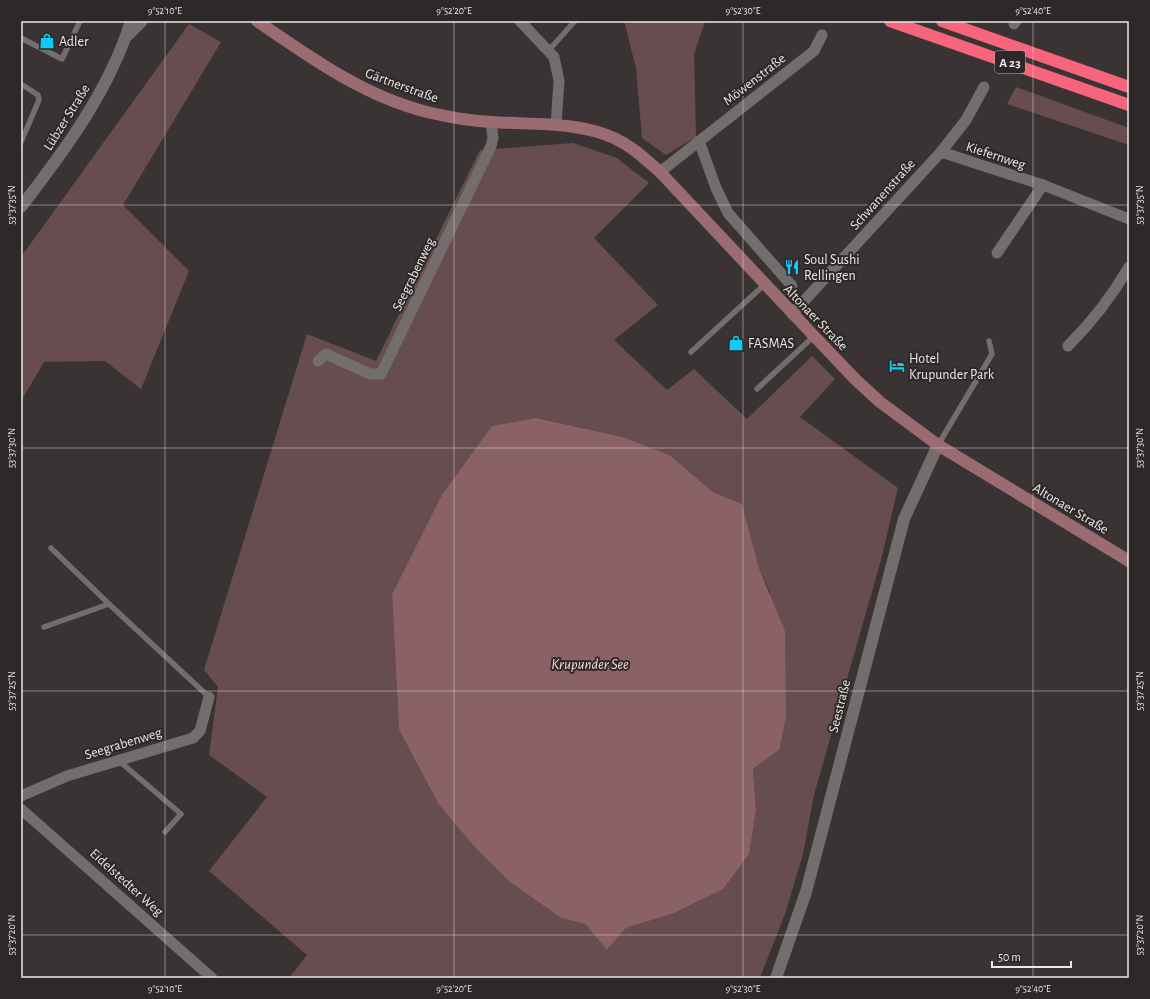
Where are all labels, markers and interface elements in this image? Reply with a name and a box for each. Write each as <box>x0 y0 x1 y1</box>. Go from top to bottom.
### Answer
text: 9°52'10"E <box>148 6 182 16</box>
text: 9°52'20"E <box>436 6 472 16</box>
text: 9°52'30"E <box>725 6 761 16</box>
text: 9°52'40"E <box>1015 6 1051 16</box>
shop icon: Adler <box>38 32 56 50</box>
place label: Adler <box>59 35 89 49</box>
street label: Möwenstraße <box>721 51 789 108</box>
road number: A 23 <box>995 51 1025 73</box>
street label: Gärtnerstraße <box>363 66 440 106</box>
street label: Lübzer Straße <box>41 82 93 153</box>
street label: Kiefernweg <box>964 140 1027 172</box>
street label: Schwanenstraße <box>847 157 918 233</box>
text: 53°37'35"N <box>7 185 17 225</box>
text: 53°37'35"N <box>1135 185 1145 225</box>
street label: Seegrabenweg <box>390 235 438 313</box>
place label: Soul Sushi Rellingen <box>804 253 860 283</box>
restaurant icon: Soul Sushi Rellingen <box>783 258 801 276</box>
street label: Altonaer Straße <box>780 282 850 353</box>
shop icon: FASMAS <box>727 334 745 352</box>
place label: FASMAS <box>748 337 794 351</box>
place label: Hotel Krupunder Park <box>909 352 995 382</box>
hotel icon: Hotel Krupunder Park <box>888 357 906 375</box>
text: 53°37'30"N <box>7 428 17 468</box>
text: 53°37'30"N <box>1135 428 1145 468</box>
street label: Altonaer Straße <box>1030 481 1111 537</box>
water label: Krupunder See <box>551 657 629 672</box>
text: 53°37'25"N <box>7 671 17 711</box>
text: 53°37'25"N <box>1135 671 1145 711</box>
street label: Seestraße <box>827 678 853 734</box>
street label: Seegrabenweg <box>83 726 164 762</box>
street label: Eidelstedter Weg <box>87 846 166 919</box>
text: 53°37'20"N <box>7 915 17 955</box>
text: 53°37'20"N <box>1135 915 1145 955</box>
scale bar <box>992 943 1071 969</box>
text: 50 m <box>998 951 1021 963</box>
text: 9°52'10"E <box>148 984 182 994</box>
text: 9°52'20"E <box>436 984 472 994</box>
text: 9°52'30"E <box>725 984 761 994</box>
text: 9°52'40"E <box>1015 984 1051 994</box>

